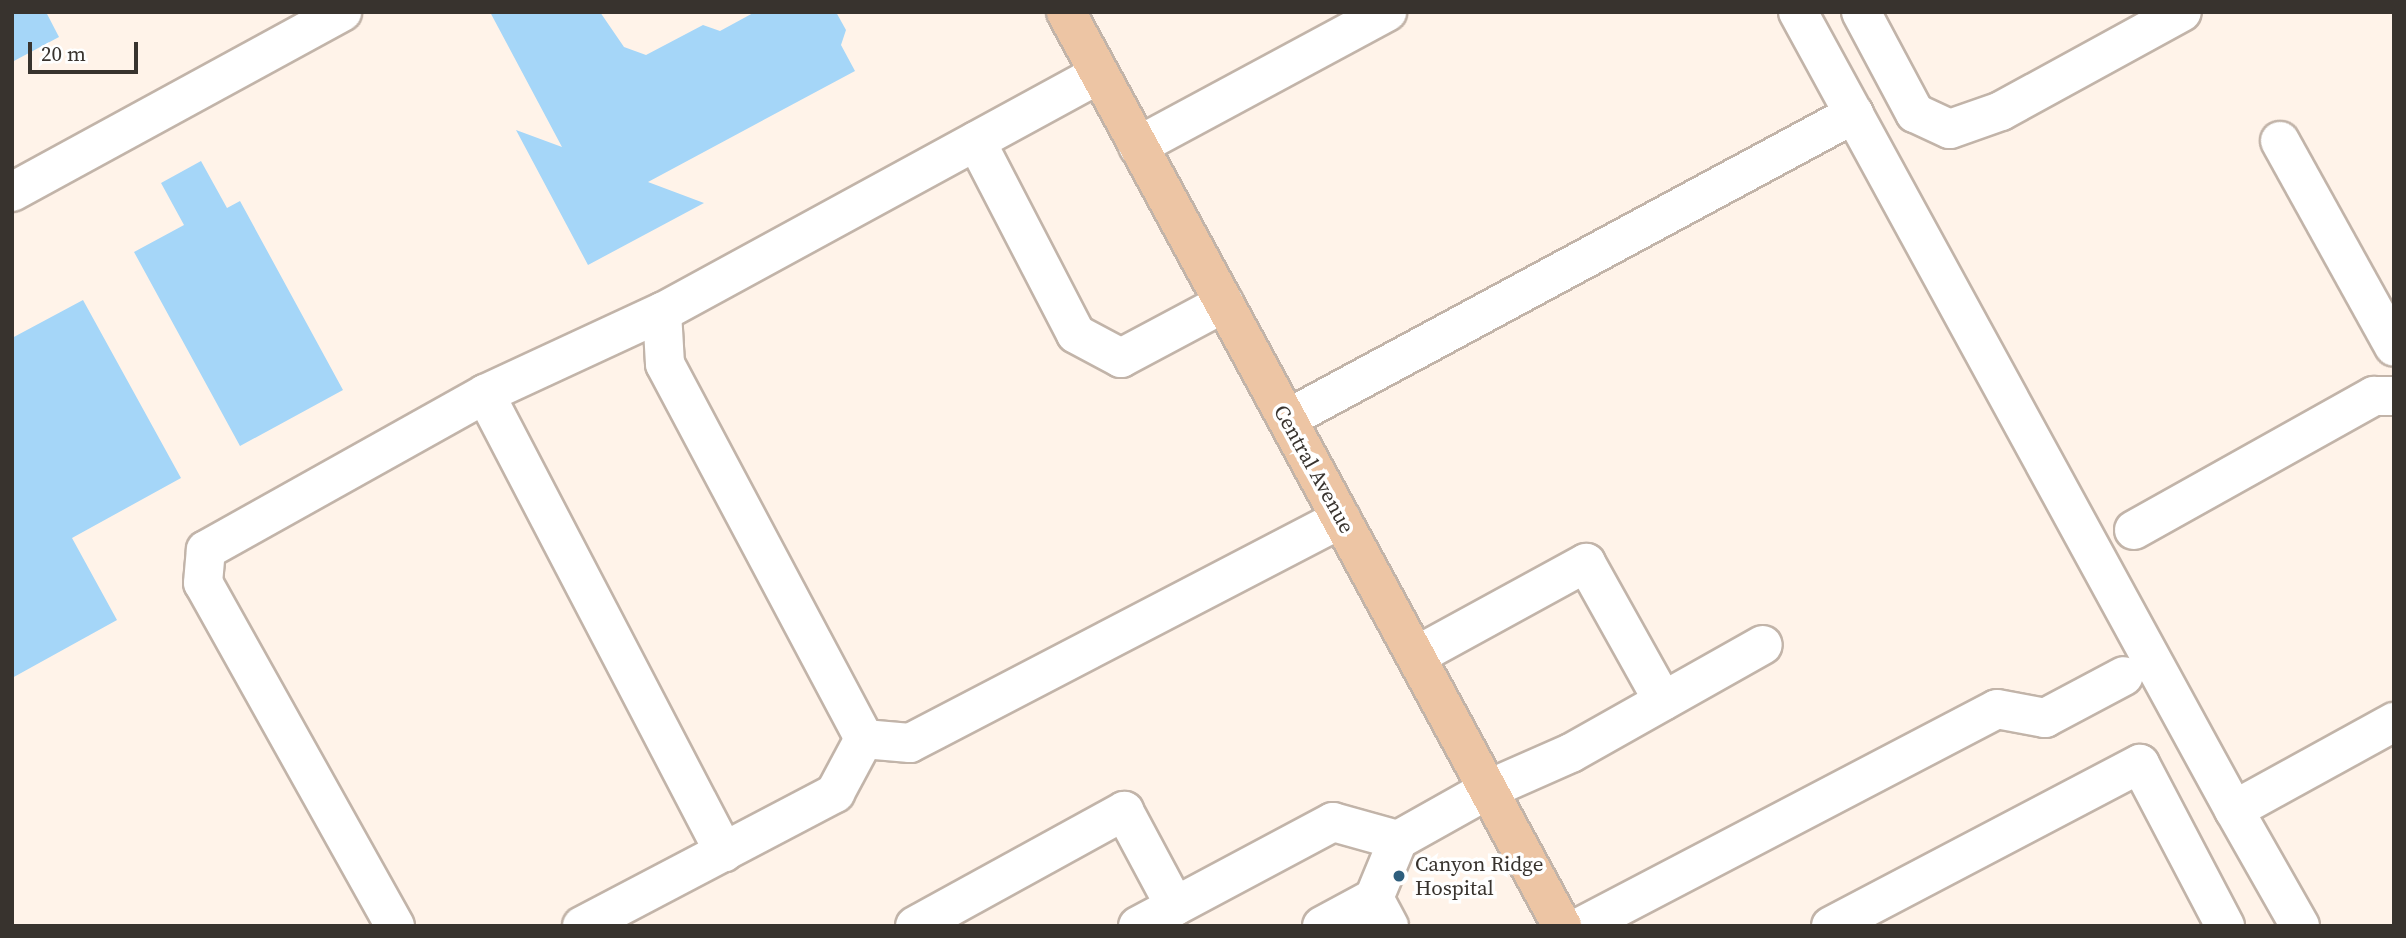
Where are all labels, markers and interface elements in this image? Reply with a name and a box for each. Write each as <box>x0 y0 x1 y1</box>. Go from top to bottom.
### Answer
scale bar <box>32 28 142 72</box>
text: 20 m <box>41 39 86 68</box>
street label: Central Avenue <box>1268 400 1360 538</box>
place label: Canyon Ridge Hospital <box>1415 851 1543 901</box>
marker: Canyon Ridge Hospital <box>1389 866 1409 886</box>

